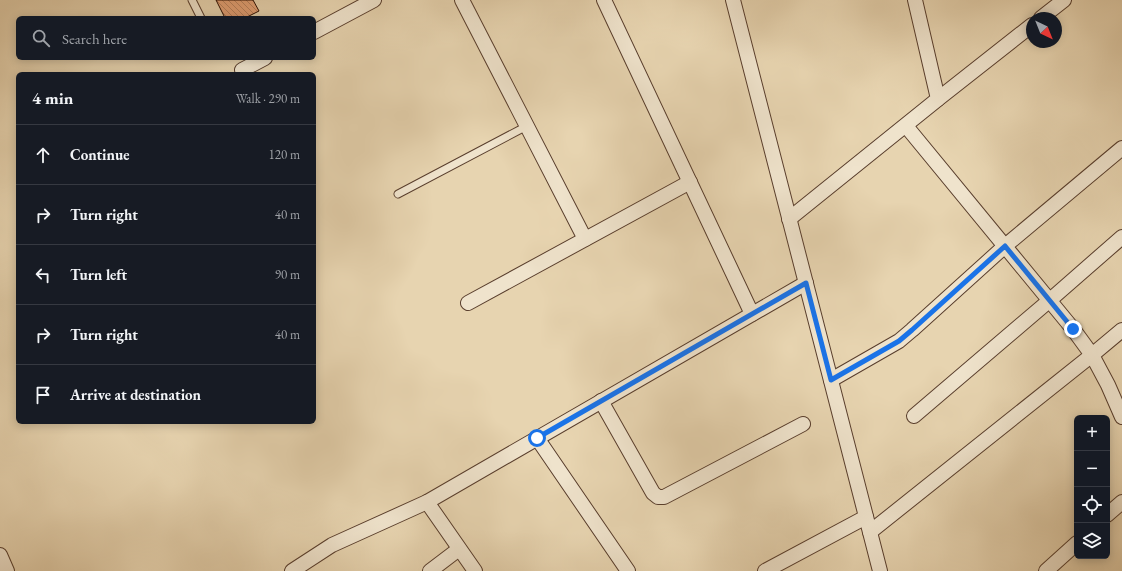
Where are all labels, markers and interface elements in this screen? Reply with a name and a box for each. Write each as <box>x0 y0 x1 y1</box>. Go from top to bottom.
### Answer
north arrow <box>1026 12 1062 48</box>
search box <box>16 16 316 60</box>
icon: search <box>30 27 52 49</box>
text: Search here <box>62 29 127 48</box>
text: 4 min <box>32 87 73 109</box>
text: Walk · 290 m <box>236 90 300 107</box>
icon: ahead <box>32 144 54 166</box>
text: Continue <box>70 145 130 164</box>
text: 120 m <box>269 146 300 163</box>
icon: right <box>32 204 54 226</box>
text: Turn right <box>70 205 138 224</box>
text: 40 m <box>275 206 300 223</box>
icon: left <box>32 264 54 286</box>
text: Turn left <box>70 265 127 284</box>
text: 90 m <box>275 266 300 283</box>
route end <box>1064 320 1082 338</box>
icon: right <box>32 324 54 346</box>
text: Turn right <box>70 325 138 344</box>
text: 40 m <box>275 326 300 343</box>
icon: arrive <box>32 384 54 406</box>
text: Arrive at destination <box>70 385 201 404</box>
map controls <box>1074 415 1110 559</box>
button: + <box>1074 415 1110 451</box>
route start <box>528 429 546 447</box>
button: − <box>1074 451 1110 487</box>
button: locate <box>1074 487 1110 523</box>
button: layers <box>1074 523 1110 559</box>

